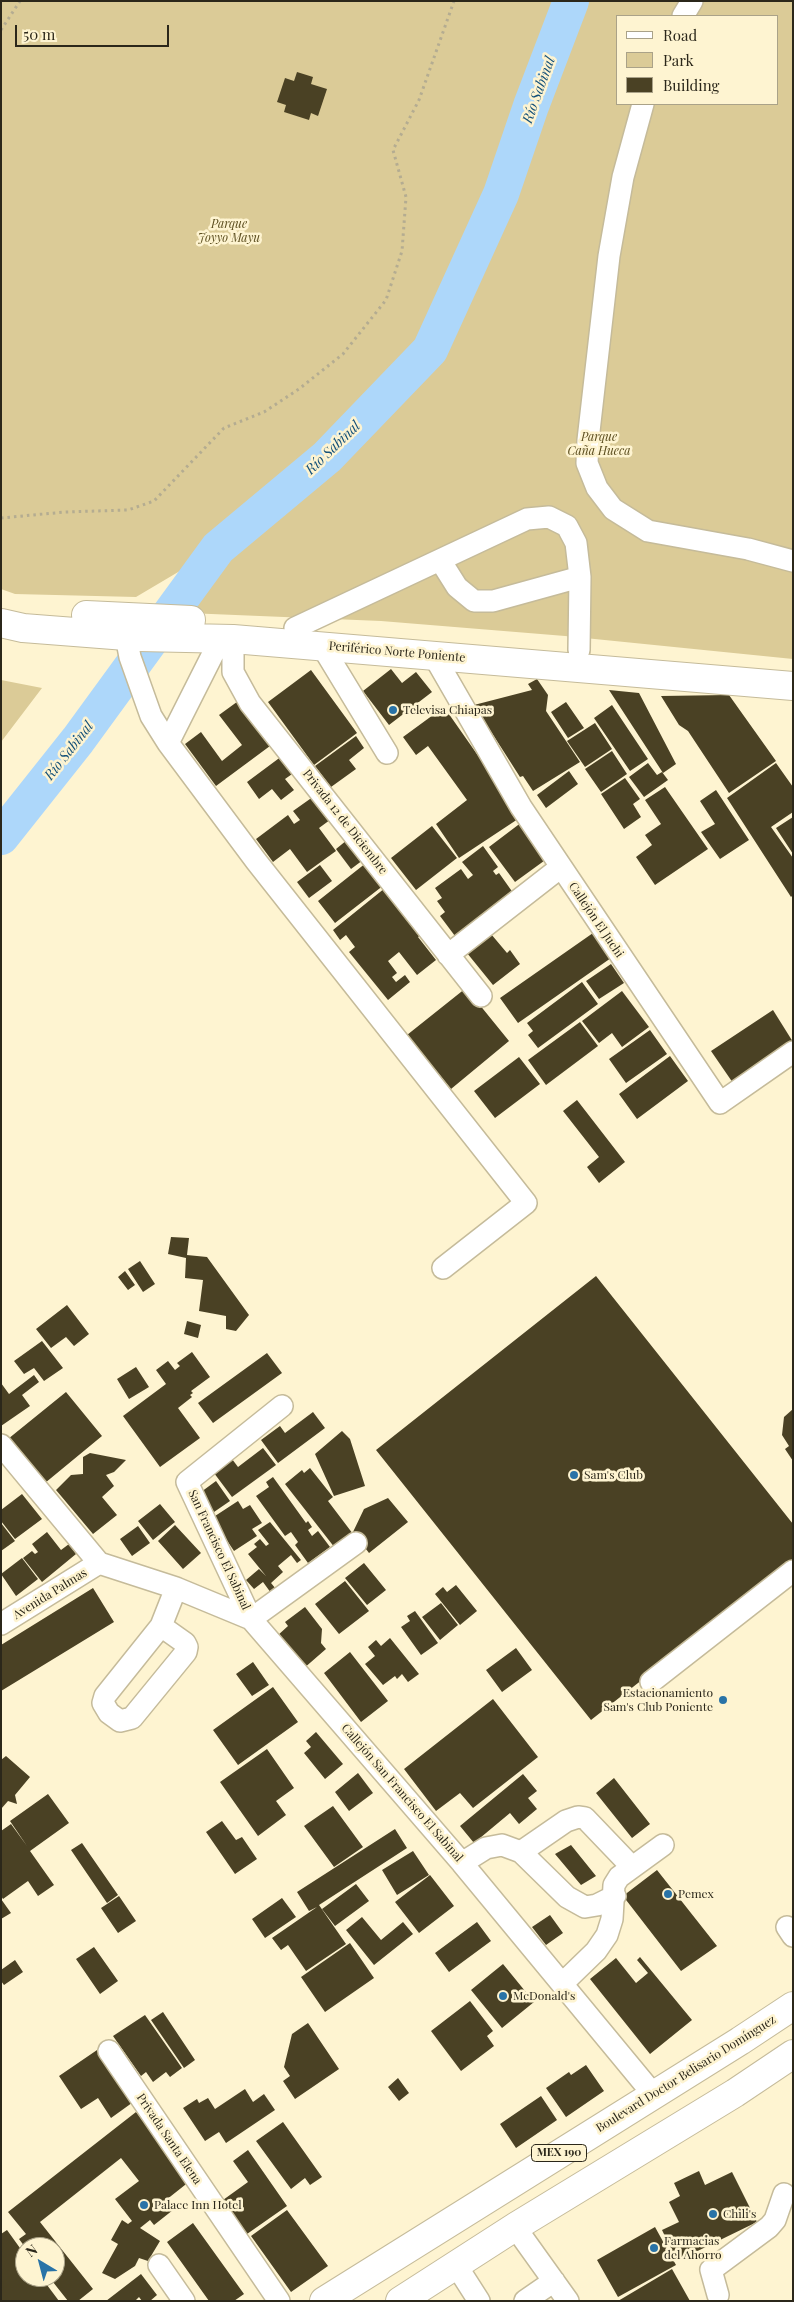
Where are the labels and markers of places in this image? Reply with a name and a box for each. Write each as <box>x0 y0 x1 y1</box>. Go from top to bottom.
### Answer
place label: Televisa Chiapas <box>403 703 492 717</box>
marker: Televisa Chiapas <box>387 704 399 716</box>
place label: Sam's Club <box>584 1468 643 1482</box>
marker: Sam's Club <box>568 1469 580 1481</box>
place label: Estacionamiento Sam's Club Poniente <box>603 1686 713 1714</box>
marker: Estacionamiento Sam's Club Poniente <box>717 1694 729 1706</box>
place label: Pemex <box>678 1887 714 1901</box>
marker: Pemex <box>662 1888 674 1900</box>
place label: McDonald's <box>513 1989 575 2003</box>
marker: McDonald's <box>497 1990 509 2002</box>
place label: Palace Inn Hotel <box>154 2198 242 2212</box>
marker: Palace Inn Hotel <box>138 2199 150 2211</box>
place label: Chili's <box>723 2207 756 2221</box>
marker: Chili's <box>707 2208 719 2220</box>
place label: Farmacias del Ahorro <box>664 2234 722 2262</box>
marker: Farmacias del Ahorro <box>648 2242 660 2254</box>

